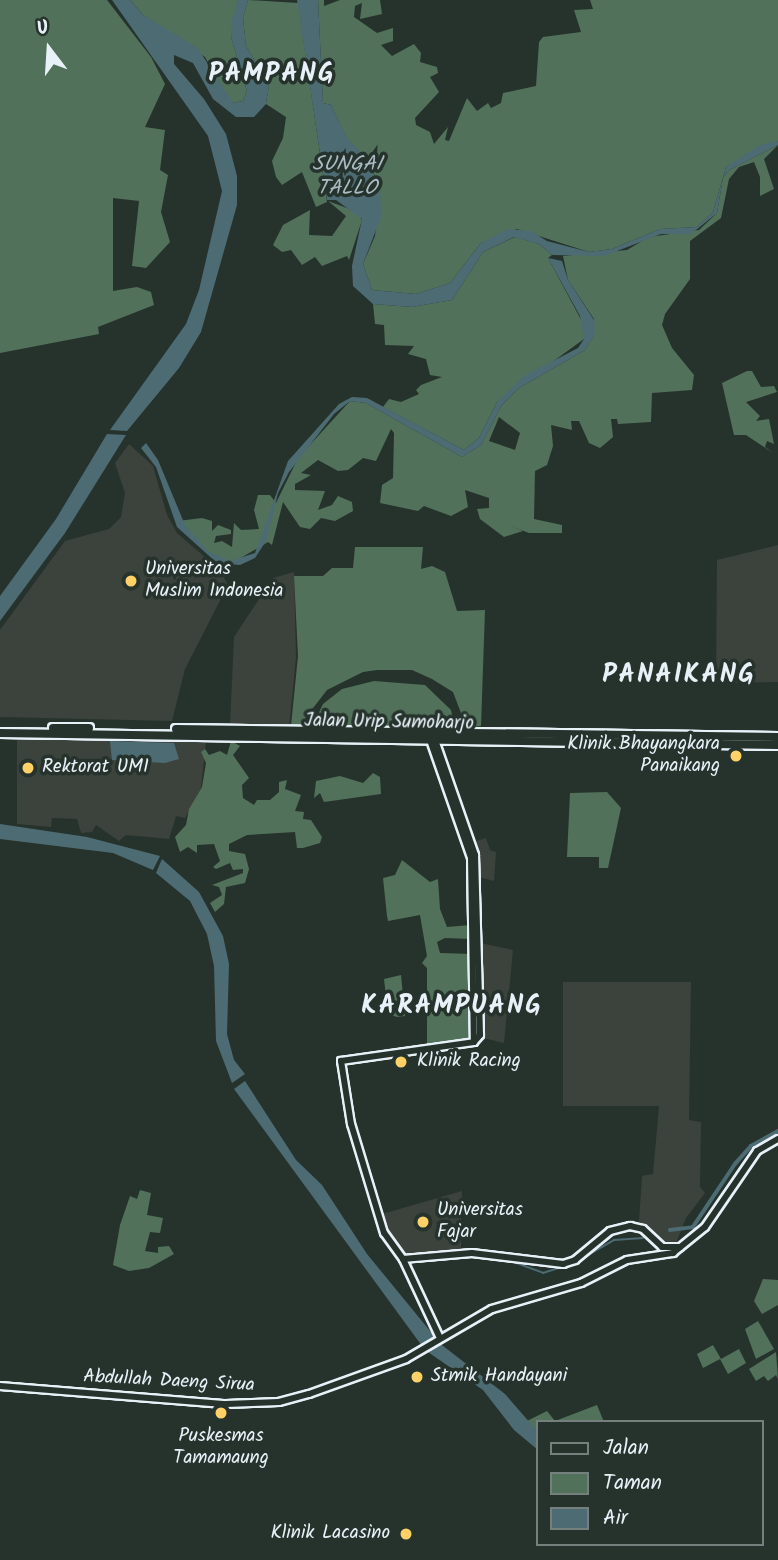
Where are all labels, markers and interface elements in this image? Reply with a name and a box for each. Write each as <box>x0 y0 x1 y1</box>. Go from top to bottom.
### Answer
text: U <box>33 13 53 45</box>
north arrow <box>14 14 84 84</box>
district label: PAMPANG <box>209 59 335 91</box>
water label: SUNGAI TALLO <box>312 152 382 202</box>
place label: Universitas Muslim Indonesia <box>145 559 283 603</box>
marker: Universitas Muslim Indonesia <box>123 573 139 589</box>
district label: PANAIKANG <box>603 660 755 692</box>
street label: Jalan Urip Sumoharjo <box>304 710 474 736</box>
place label: Klinik Bhayangkara Panaikang <box>567 734 720 778</box>
marker: Klinik Bhayangkara Panaikang <box>726 746 746 766</box>
place label: Rektorat UMI <box>42 757 149 779</box>
marker: Rektorat UMI <box>20 760 36 776</box>
district label: KARAMPUANG <box>362 991 542 1023</box>
place label: Klinik Racing <box>417 1051 521 1073</box>
marker: Klinik Racing <box>391 1052 411 1072</box>
place label: Universitas Fajar <box>437 1200 523 1244</box>
marker: Universitas Fajar <box>415 1214 431 1230</box>
street label: Abdullah Daeng Sirua <box>83 1366 255 1398</box>
place label: Stmik Handayani <box>431 1366 567 1388</box>
marker: Stmik Handayani <box>409 1369 425 1385</box>
marker: Puskesmas Tamamaung <box>211 1403 231 1423</box>
legend <box>536 1420 764 1546</box>
place label: Puskesmas Tamamaung <box>173 1426 269 1470</box>
text: Jalan <box>603 1432 649 1465</box>
text: Taman <box>603 1467 662 1500</box>
text: Air <box>603 1502 628 1535</box>
place label: Klinik Lacasino <box>270 1523 390 1545</box>
marker: Klinik Lacasino <box>396 1524 416 1544</box>

